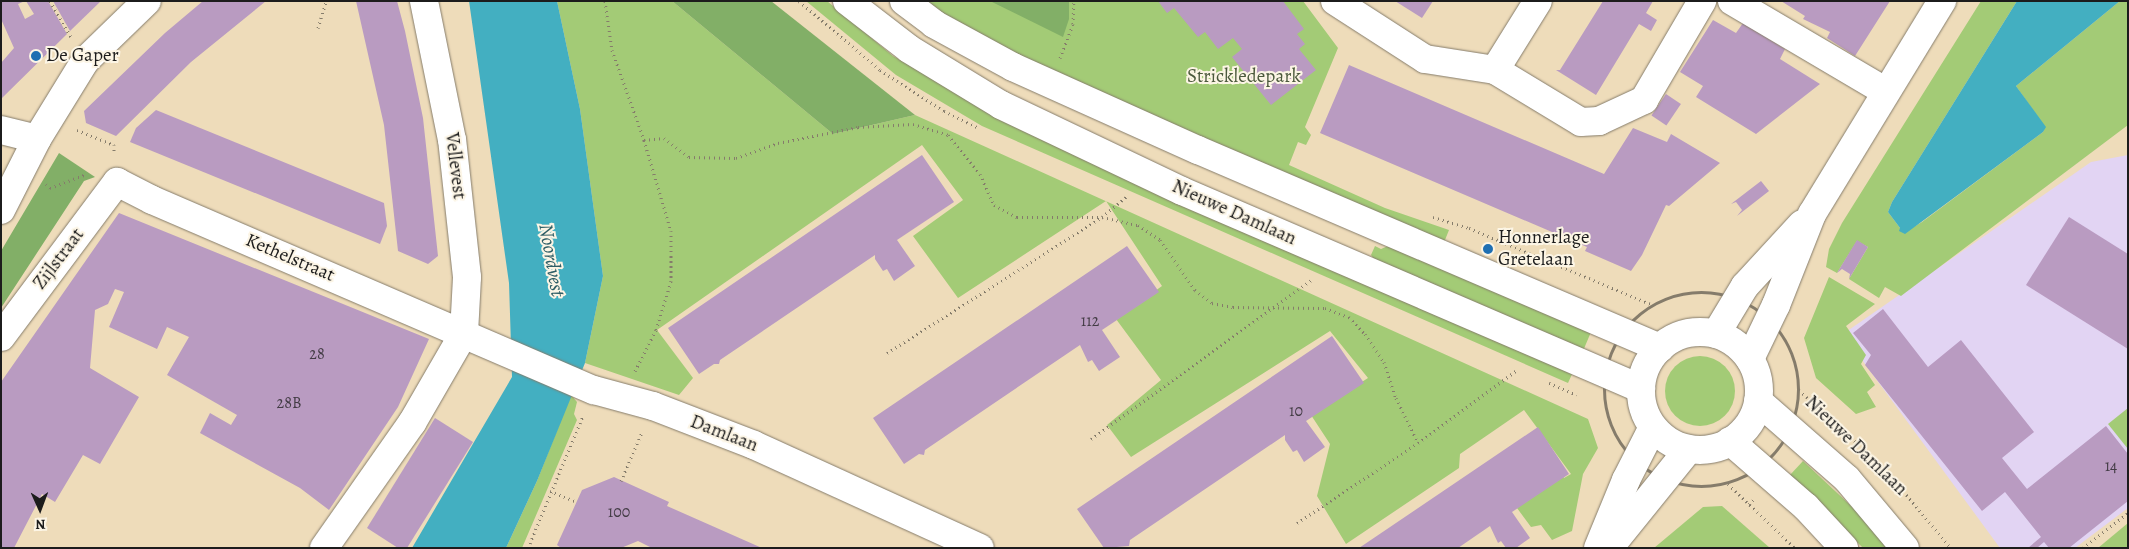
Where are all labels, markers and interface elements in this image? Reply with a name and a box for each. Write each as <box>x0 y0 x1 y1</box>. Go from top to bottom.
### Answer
place label: De Gaper <box>46 45 119 67</box>
marker: De Gaper <box>30 50 42 62</box>
park label: Strickledepark <box>1187 66 1301 88</box>
street label: Vellevest <box>440 131 470 201</box>
street label: Nieuwe Damlaan <box>1168 175 1300 251</box>
water label: Noordvest <box>534 222 570 298</box>
street label: Zijlstraat <box>29 224 89 294</box>
place label: Honnerlage Gretelaan <box>1498 227 1590 271</box>
street label: Kethelstraat <box>242 229 338 287</box>
marker: Honnerlage Gretelaan <box>1482 243 1494 255</box>
house number: 112 <box>1081 311 1099 331</box>
house number: 28 <box>309 344 325 364</box>
street label: Nieuwe Damlaan <box>1800 391 1912 501</box>
house number: 28B <box>277 393 301 413</box>
house number: 10 <box>1289 401 1303 421</box>
street label: Damlaan <box>687 411 761 457</box>
house number: 14 <box>2105 456 2117 476</box>
north arrow <box>15 484 65 534</box>
house number: 100 <box>608 502 630 522</box>
text: N <box>35 515 46 534</box>

